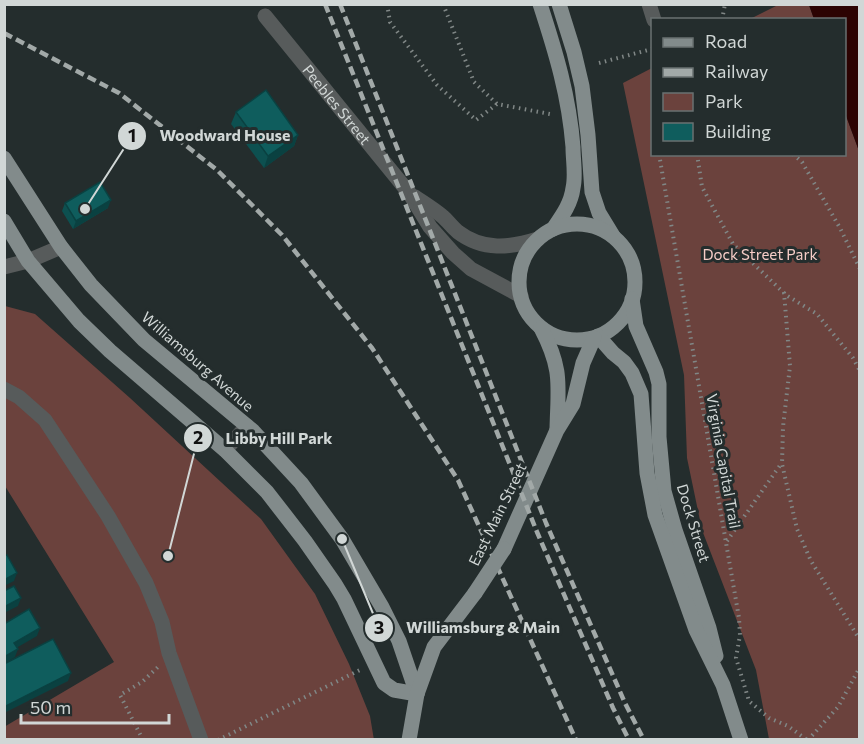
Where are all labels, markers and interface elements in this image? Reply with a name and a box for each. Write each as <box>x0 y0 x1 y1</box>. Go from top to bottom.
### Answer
legend <box>651 18 846 156</box>
text: Road <box>705 30 747 52</box>
text: Railway <box>705 60 768 82</box>
street label: Peebles Street <box>299 61 375 148</box>
text: Park <box>705 90 743 112</box>
callout: Woodward House <box>117 119 302 153</box>
text: Building <box>705 120 771 142</box>
text: 1 <box>128 124 136 146</box>
text: Woodward House <box>159 125 291 144</box>
park label: Dock Street Park <box>702 245 818 263</box>
street label: Williamsburg Avenue <box>138 307 258 415</box>
street label: Virginia Capital Trail <box>703 392 745 530</box>
callout: Libby Hill Park <box>183 421 344 455</box>
text: 2 <box>193 426 203 448</box>
text: Libby Hill Park <box>225 428 333 447</box>
street label: East Main Street <box>464 460 530 568</box>
street label: Dock Street <box>674 482 714 564</box>
callout: Williamsburg & Main <box>364 611 572 645</box>
text: 3 <box>374 616 384 638</box>
text: Williamsburg & Main <box>406 617 560 636</box>
scale bar <box>21 687 170 725</box>
text: 50 m <box>30 696 71 718</box>

